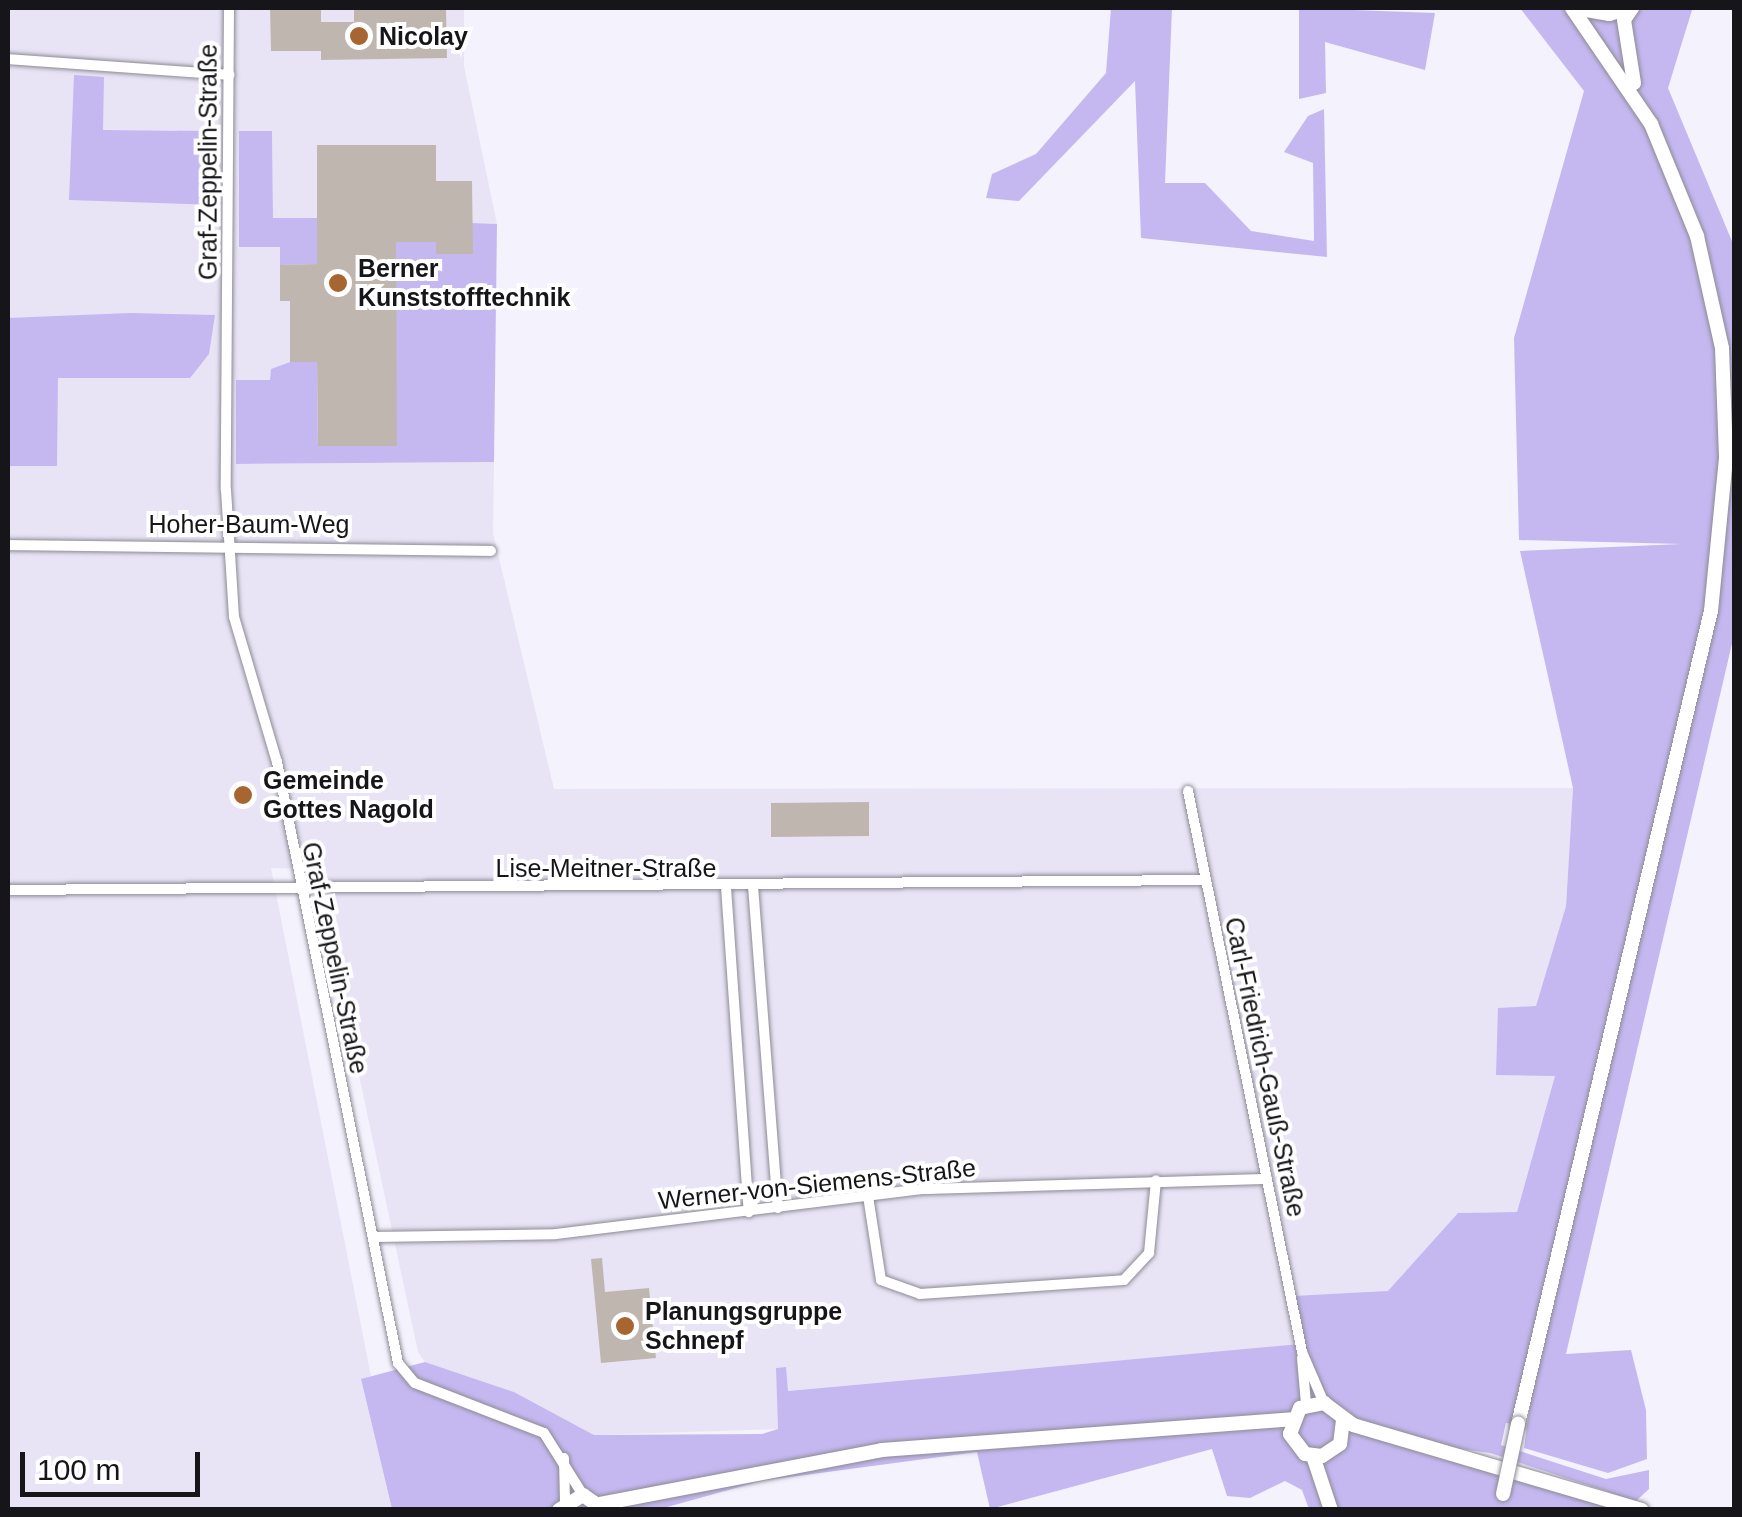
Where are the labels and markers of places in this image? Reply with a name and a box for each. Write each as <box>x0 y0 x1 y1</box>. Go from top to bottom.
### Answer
place label: Nicolay <box>379 21 468 51</box>
marker: Nicolay <box>348 25 370 47</box>
place label: Berner Kunststofftechnik <box>358 254 570 313</box>
marker: Berner Kunststofftechnik <box>327 272 349 294</box>
place label: Gemeinde Gottes Nagold <box>263 766 434 825</box>
marker: Gemeinde Gottes Nagold <box>232 784 254 806</box>
place label: Planungsgruppe Schnepf <box>645 1297 842 1356</box>
marker: Planungsgruppe Schnepf <box>614 1315 636 1337</box>

